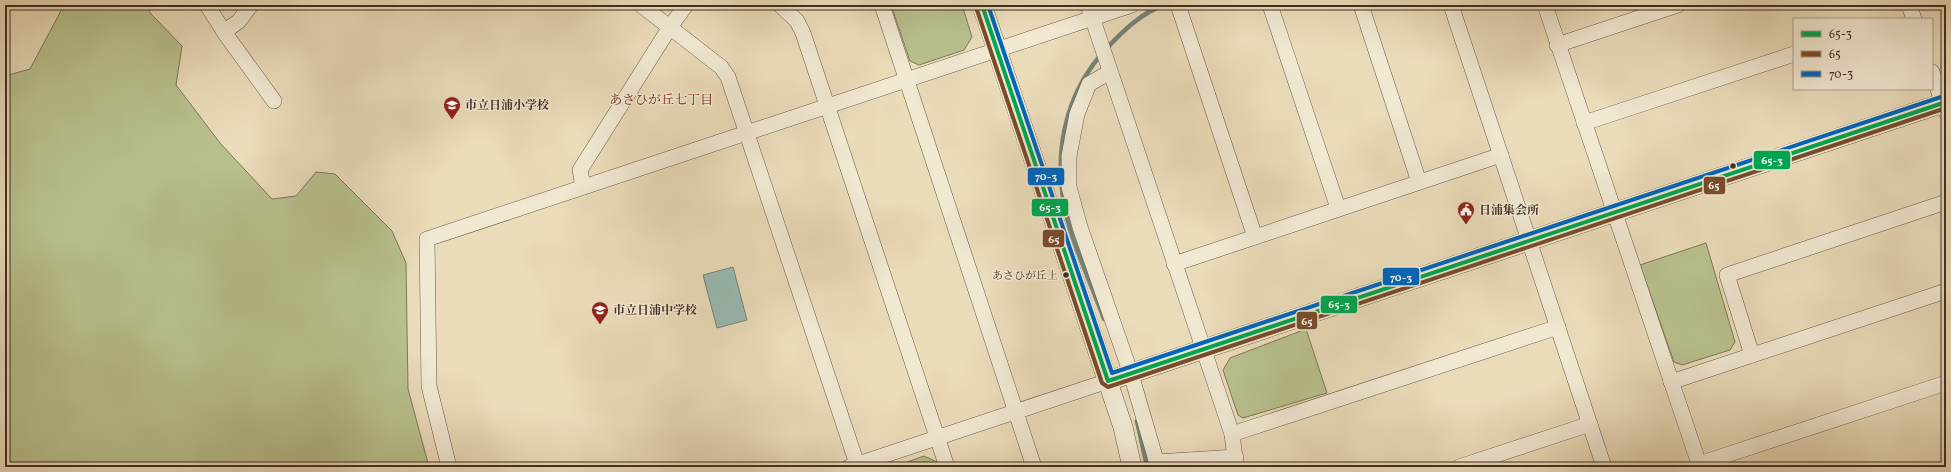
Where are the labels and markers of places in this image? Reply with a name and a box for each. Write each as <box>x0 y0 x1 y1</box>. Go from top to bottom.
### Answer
school or university icon: 市立日浦小学校 <box>442 95 462 120</box>
place label: 市立日浦小学校 <box>465 98 549 114</box>
unlabelled marker <box>1728 161 1738 171</box>
public building icon: 日浦集会所 <box>1456 200 1476 225</box>
place label: 日浦集会所 <box>1479 203 1539 219</box>
place label: あさひが丘上 <box>992 269 1058 284</box>
marker: あさひが丘上 <box>1061 270 1071 280</box>
school or university icon: 市立日浦中学校 <box>590 300 610 325</box>
place label: 市立日浦中学校 <box>613 303 697 319</box>

